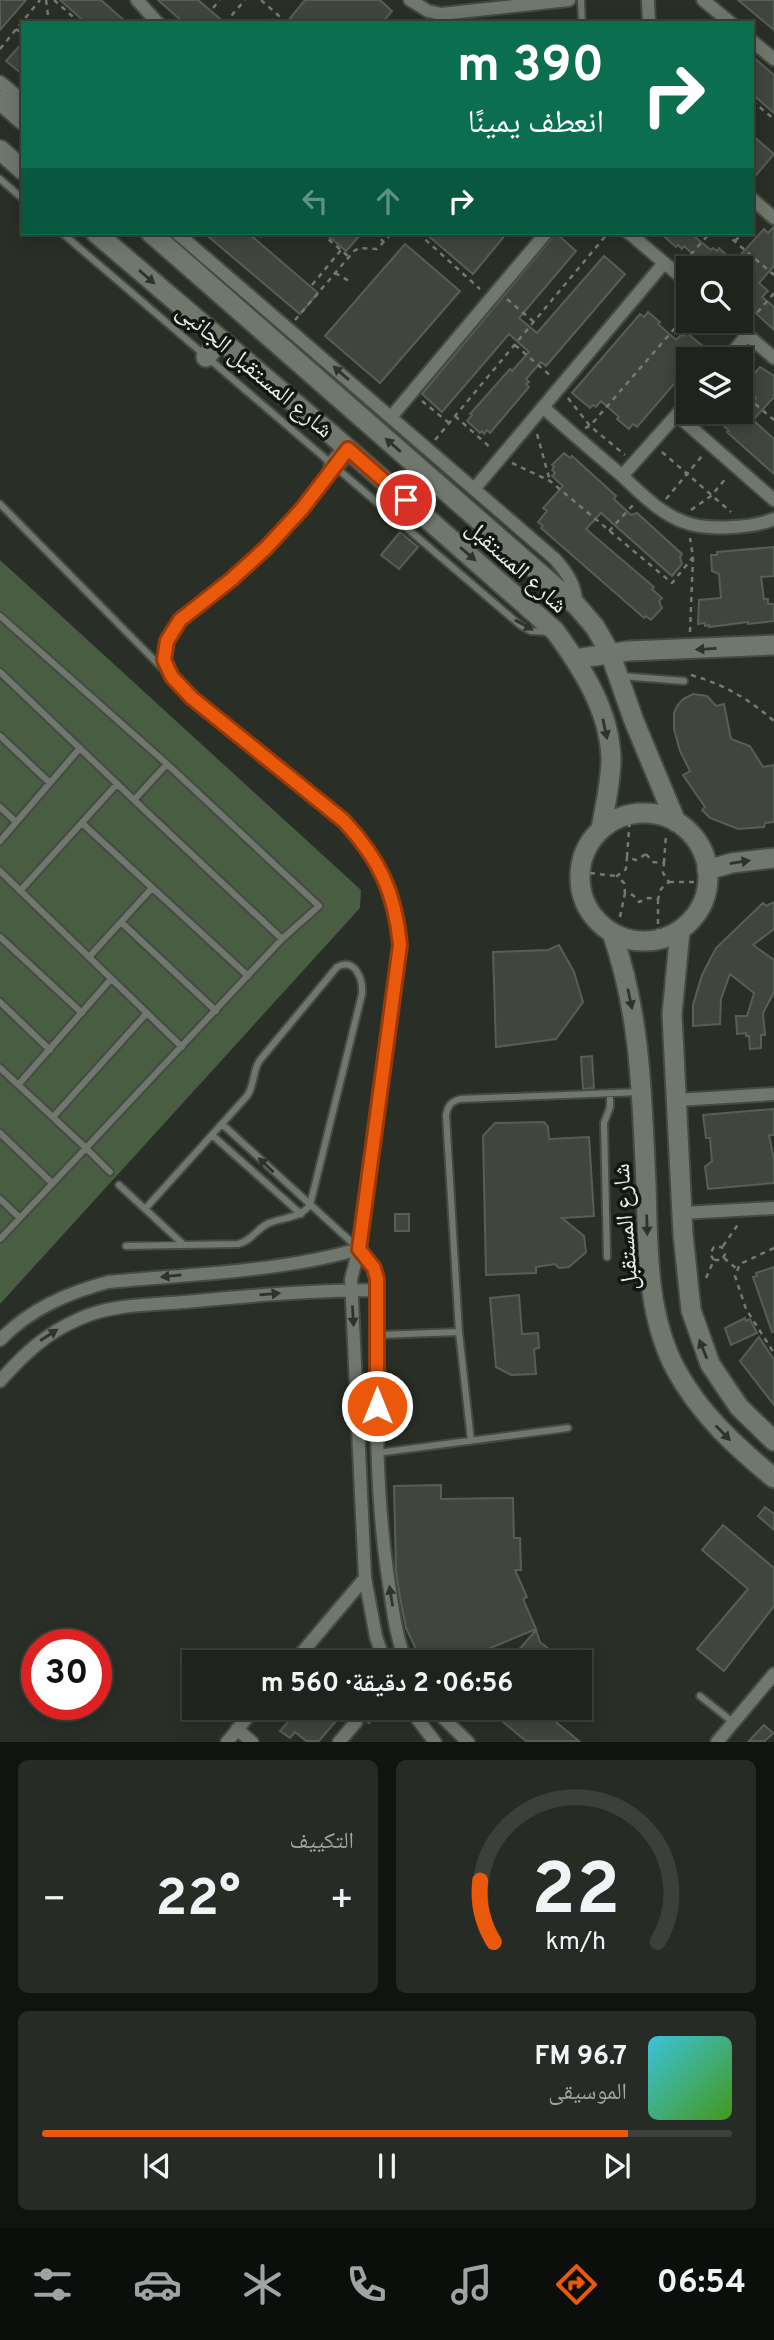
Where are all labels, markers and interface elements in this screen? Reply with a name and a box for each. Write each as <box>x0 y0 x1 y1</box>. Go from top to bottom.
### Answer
text: 390 m <box>457 37 604 99</box>
icon: right <box>628 49 719 140</box>
text: انعطف يمينًا <box>467 104 604 144</box>
icon: left <box>296 182 334 220</box>
icon: ahead <box>369 182 407 220</box>
icon: right <box>442 182 480 220</box>
map controls <box>676 256 753 424</box>
button: search <box>676 256 753 333</box>
one-way arrow <box>139 269 156 284</box>
street label: شارع المستقبل الجانبى <box>169 297 338 446</box>
button: layers <box>676 347 753 424</box>
one-way arrow <box>332 365 350 381</box>
one-way arrow <box>384 438 401 453</box>
pin <box>376 470 436 530</box>
icon: arrive <box>387 481 425 519</box>
street label: شارع المستقبل <box>458 514 573 621</box>
one-way arrow <box>459 546 477 562</box>
one-way arrow <box>515 619 535 631</box>
one-way arrow <box>695 643 717 654</box>
one-way arrow <box>600 718 611 740</box>
one-way arrow <box>729 856 751 867</box>
one-way arrow <box>625 988 636 1010</box>
one-way arrow <box>258 1157 275 1173</box>
street label: شارع المستقبل <box>608 1162 646 1291</box>
one-way arrow <box>642 1214 653 1236</box>
one-way arrow <box>160 1271 182 1282</box>
one-way arrow <box>260 1288 282 1299</box>
one-way arrow <box>348 1305 359 1327</box>
one-way arrow <box>40 1329 59 1342</box>
one-way arrow <box>698 1338 709 1359</box>
position arrow <box>340 1369 414 1443</box>
one-way arrow <box>714 1424 731 1441</box>
one-way arrow <box>385 1585 396 1607</box>
speed limit sign: 30 <box>21 1629 112 1720</box>
text: 06:56 · 2 دقيقة · 560 m <box>261 1668 513 1701</box>
text: التكييف <box>289 1828 354 1857</box>
text: 22 <box>531 1849 621 1941</box>
text: 22° <box>155 1868 241 1934</box>
text: − <box>42 1877 67 1926</box>
text: + <box>329 1877 354 1926</box>
text: km/h <box>546 1927 606 1959</box>
text: 96.7 FM <box>535 2041 627 2074</box>
text: الموسيقى <box>548 2079 627 2108</box>
icon: previous <box>138 2147 176 2185</box>
icon: pause <box>368 2147 406 2185</box>
icon: next <box>598 2147 636 2185</box>
icon: filters <box>28 2260 77 2309</box>
icon: car <box>133 2260 182 2309</box>
icon: climate <box>238 2260 287 2309</box>
icon: phone <box>342 2260 391 2309</box>
icon: music <box>447 2260 496 2309</box>
icon: directions <box>552 2260 601 2309</box>
text: 06:54 <box>657 2264 746 2304</box>

